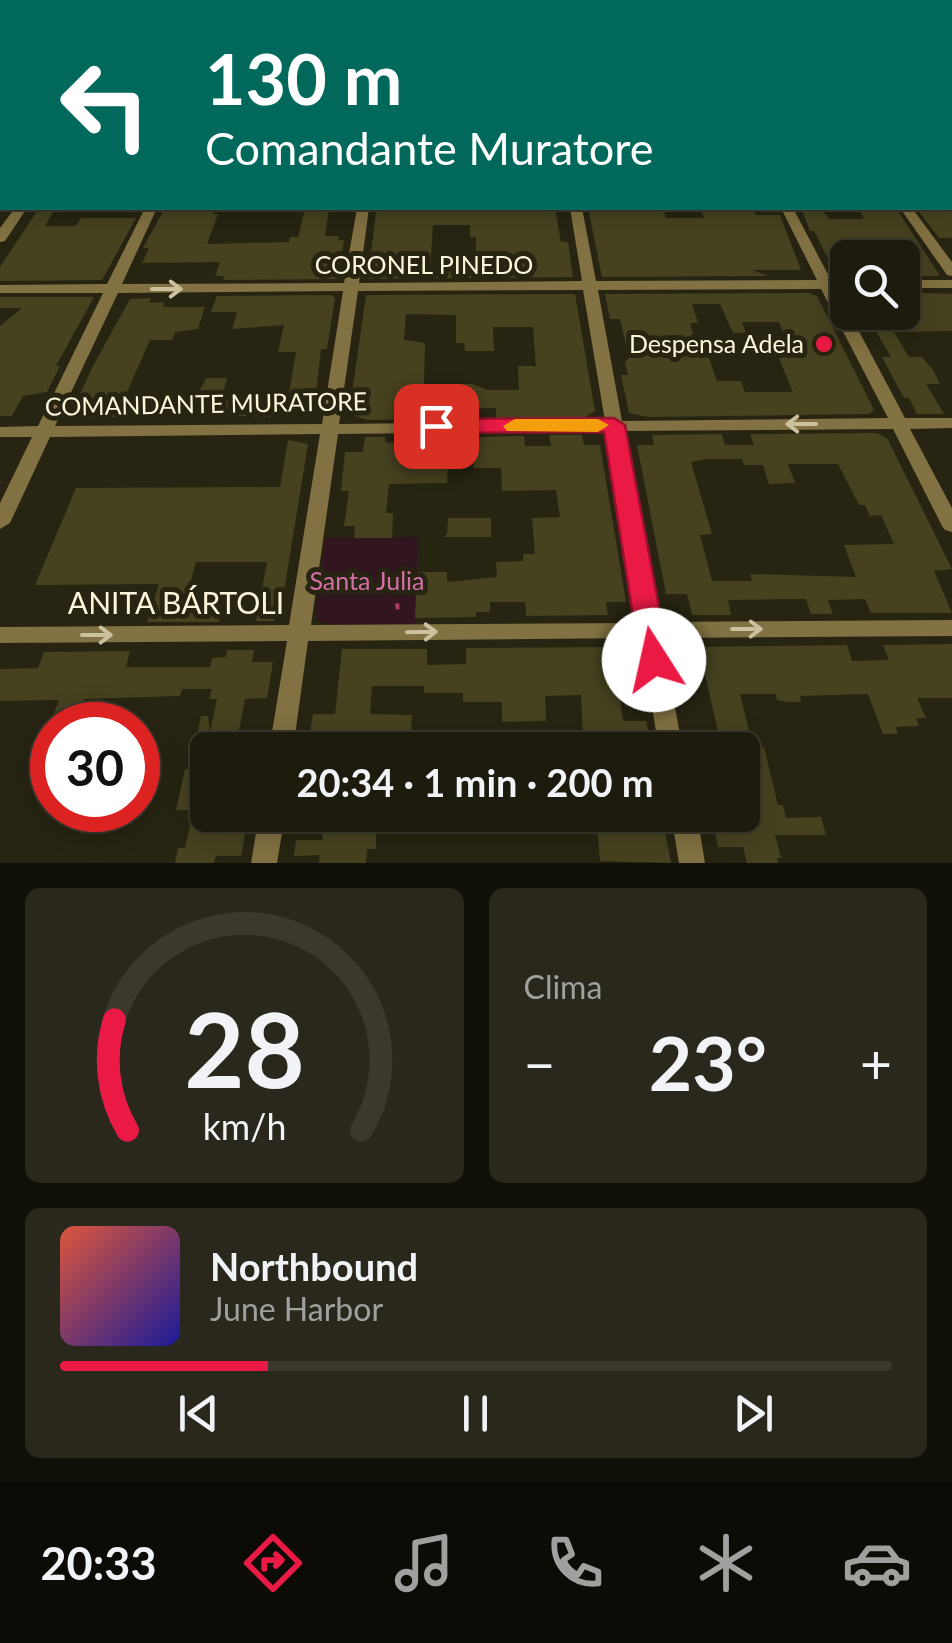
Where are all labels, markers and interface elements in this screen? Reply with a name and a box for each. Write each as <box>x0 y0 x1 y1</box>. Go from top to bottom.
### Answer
text: 130 m <box>205 36 402 120</box>
icon: left <box>40 40 170 170</box>
text: Comandante Muratore <box>205 121 654 175</box>
map controls <box>830 240 920 330</box>
button: search <box>830 240 920 330</box>
street label: CORONEL PINEDO <box>315 249 533 279</box>
one-way arrow <box>150 280 183 298</box>
place label: Despensa Adela <box>629 328 804 358</box>
marker: Despensa Adela <box>813 333 835 355</box>
pin <box>394 384 479 469</box>
street label: COMANDANTE MURATORE <box>45 385 367 421</box>
icon: arrive <box>409 399 464 454</box>
one-way arrow <box>786 414 818 434</box>
park label: Santa Julia <box>309 565 425 595</box>
street label: ANITA BÁRTOLI <box>68 584 284 620</box>
position arrow <box>602 608 706 712</box>
one-way arrow <box>730 620 763 638</box>
one-way arrow <box>406 622 438 642</box>
one-way arrow <box>80 626 113 644</box>
speed limit sign: 30 <box>30 702 160 832</box>
text: 20:34 · 1 min · 200 m <box>296 759 654 805</box>
text: Clima <box>524 967 602 1006</box>
text: 28 <box>184 985 305 1110</box>
text: 23° <box>649 1017 767 1107</box>
text: − <box>524 1030 555 1096</box>
text: + <box>860 1030 892 1096</box>
text: km/h <box>202 1105 286 1148</box>
text: Northbound <box>210 1243 418 1289</box>
text: June Harbor <box>210 1289 383 1328</box>
icon: previous <box>171 1386 226 1441</box>
icon: pause <box>448 1386 503 1441</box>
icon: next <box>726 1386 781 1441</box>
icon: directions <box>238 1528 308 1598</box>
icon: music <box>389 1528 459 1598</box>
icon: phone <box>540 1528 610 1598</box>
icon: climate <box>691 1528 761 1598</box>
icon: car <box>842 1528 912 1598</box>
text: 20:33 <box>41 1536 157 1590</box>

